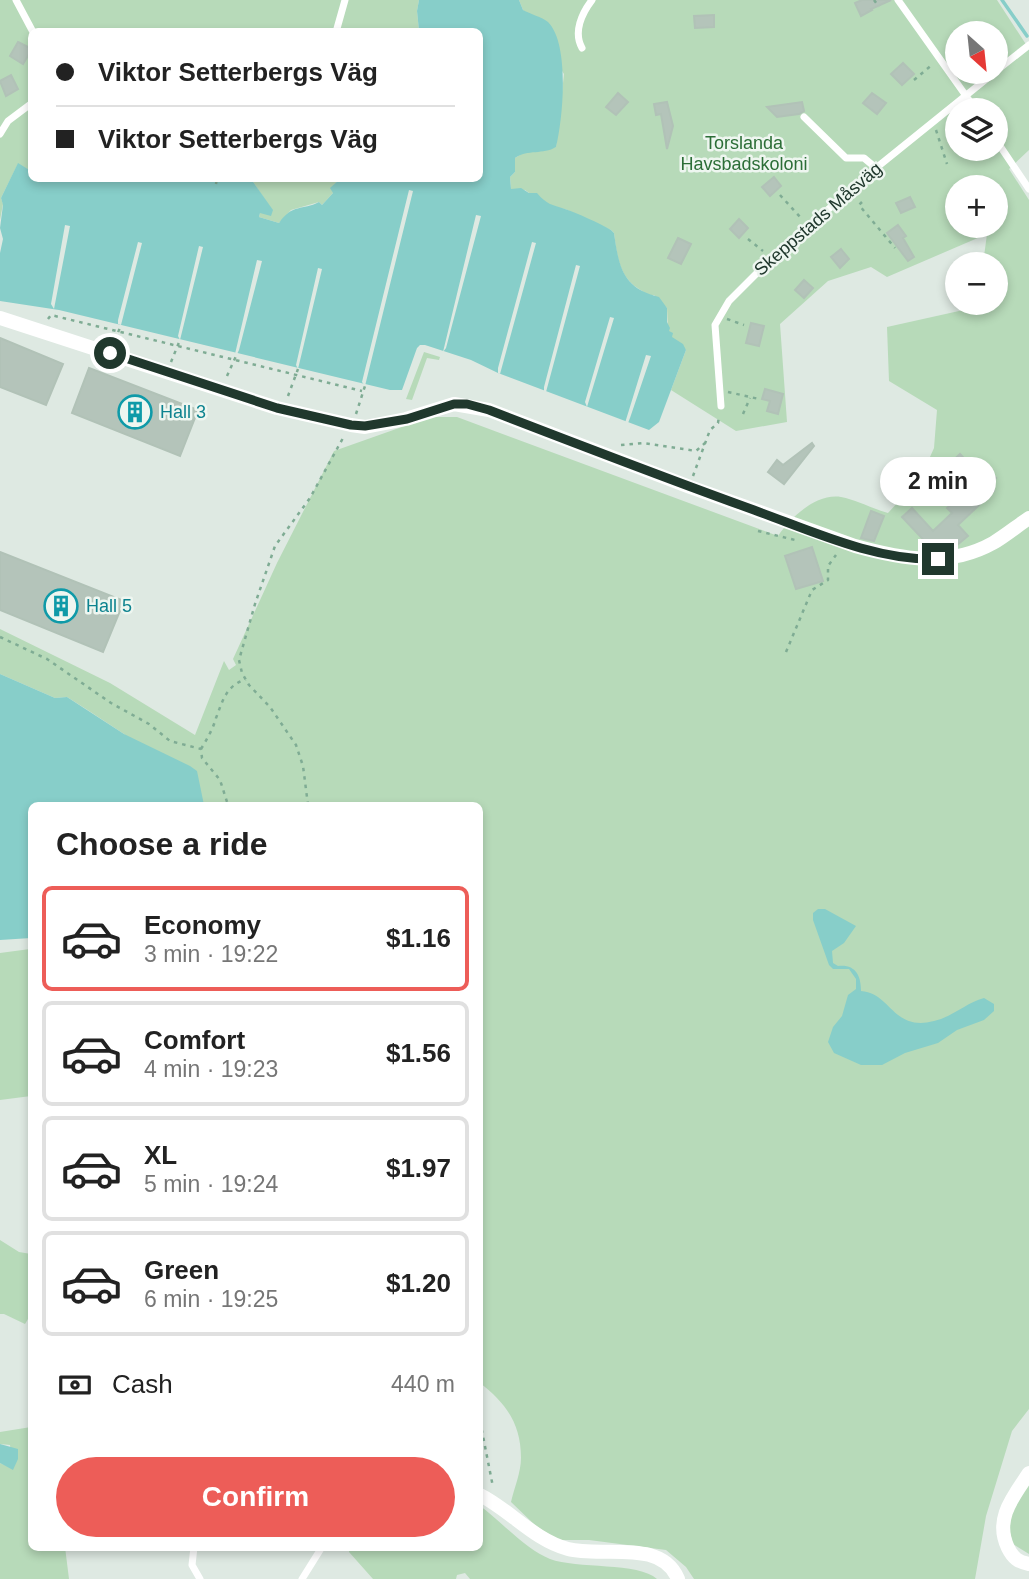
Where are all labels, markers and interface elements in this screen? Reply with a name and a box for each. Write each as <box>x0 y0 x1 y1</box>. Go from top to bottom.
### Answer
north arrow <box>945 21 1008 84</box>
map controls <box>945 21 1008 315</box>
text: Viktor Setterbergs Väg <box>98 57 378 87</box>
button: layers <box>945 98 1008 161</box>
text: Viktor Setterbergs Väg <box>98 124 378 154</box>
park label: Torslanda Havsbadskoloni <box>680 133 808 174</box>
street label: Skeppstads Måsväg <box>750 158 886 280</box>
button: + <box>945 175 1008 238</box>
button: − <box>945 252 1008 315</box>
route start <box>94 337 126 369</box>
building icon: Hall 3 <box>116 393 154 431</box>
place label: Hall 3 <box>160 402 206 422</box>
callout: 2 min <box>880 458 996 506</box>
text: 2 min <box>908 468 968 494</box>
route end <box>922 543 954 575</box>
building icon: Hall 5 <box>42 587 80 625</box>
place label: Hall 5 <box>86 596 132 616</box>
text: Choose a ride <box>56 826 268 862</box>
icon: car <box>60 907 123 970</box>
text: Economy <box>144 910 261 940</box>
text: $1.16 <box>386 923 451 953</box>
text: 3 min · 19:22 <box>144 941 278 967</box>
icon: car <box>60 1022 123 1085</box>
text: Comfort <box>144 1025 245 1055</box>
text: $1.56 <box>386 1038 451 1068</box>
text: 4 min · 19:23 <box>144 1056 278 1082</box>
icon: car <box>60 1137 123 1200</box>
text: XL <box>144 1140 177 1170</box>
text: $1.97 <box>386 1153 451 1183</box>
text: 5 min · 19:24 <box>144 1171 278 1197</box>
icon: car <box>60 1252 123 1315</box>
text: Green <box>144 1255 219 1285</box>
text: $1.20 <box>386 1268 451 1298</box>
text: 6 min · 19:25 <box>144 1286 278 1312</box>
icon: cash <box>56 1366 94 1404</box>
text: Cash <box>112 1369 173 1399</box>
text: 440 m <box>391 1371 455 1397</box>
button: Confirm <box>56 1457 455 1537</box>

